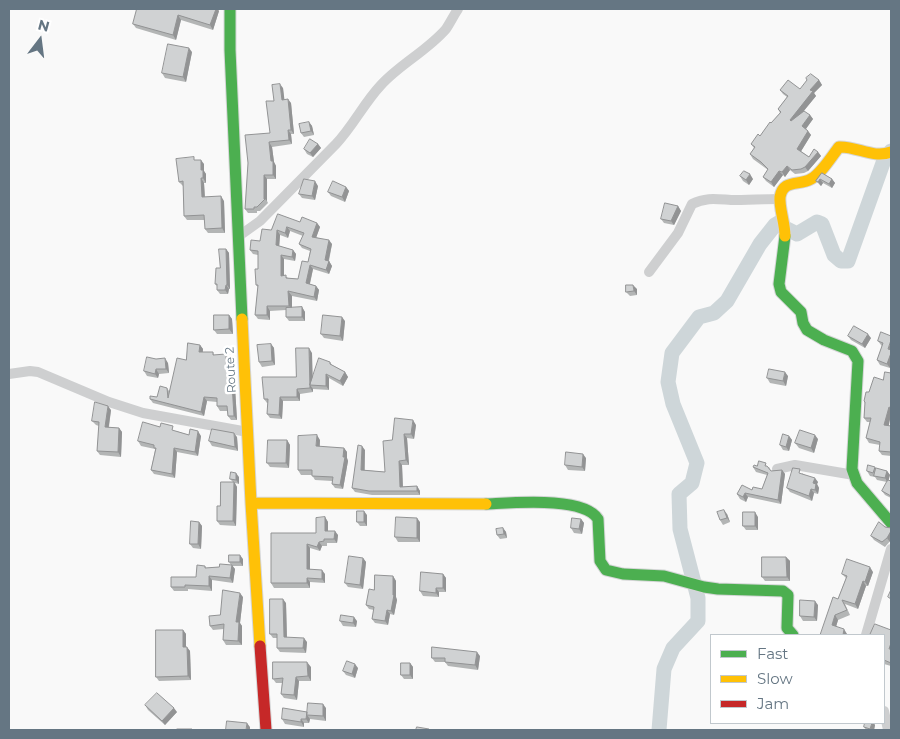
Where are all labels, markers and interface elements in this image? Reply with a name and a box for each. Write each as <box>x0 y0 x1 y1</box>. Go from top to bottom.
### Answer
north arrow <box>15 15 65 65</box>
text: N <box>36 15 52 36</box>
street label: Route 2 <box>223 347 239 393</box>
legend <box>710 634 885 724</box>
text: Fast <box>757 644 788 663</box>
text: Slow <box>757 669 793 688</box>
text: Jam <box>757 694 789 713</box>

